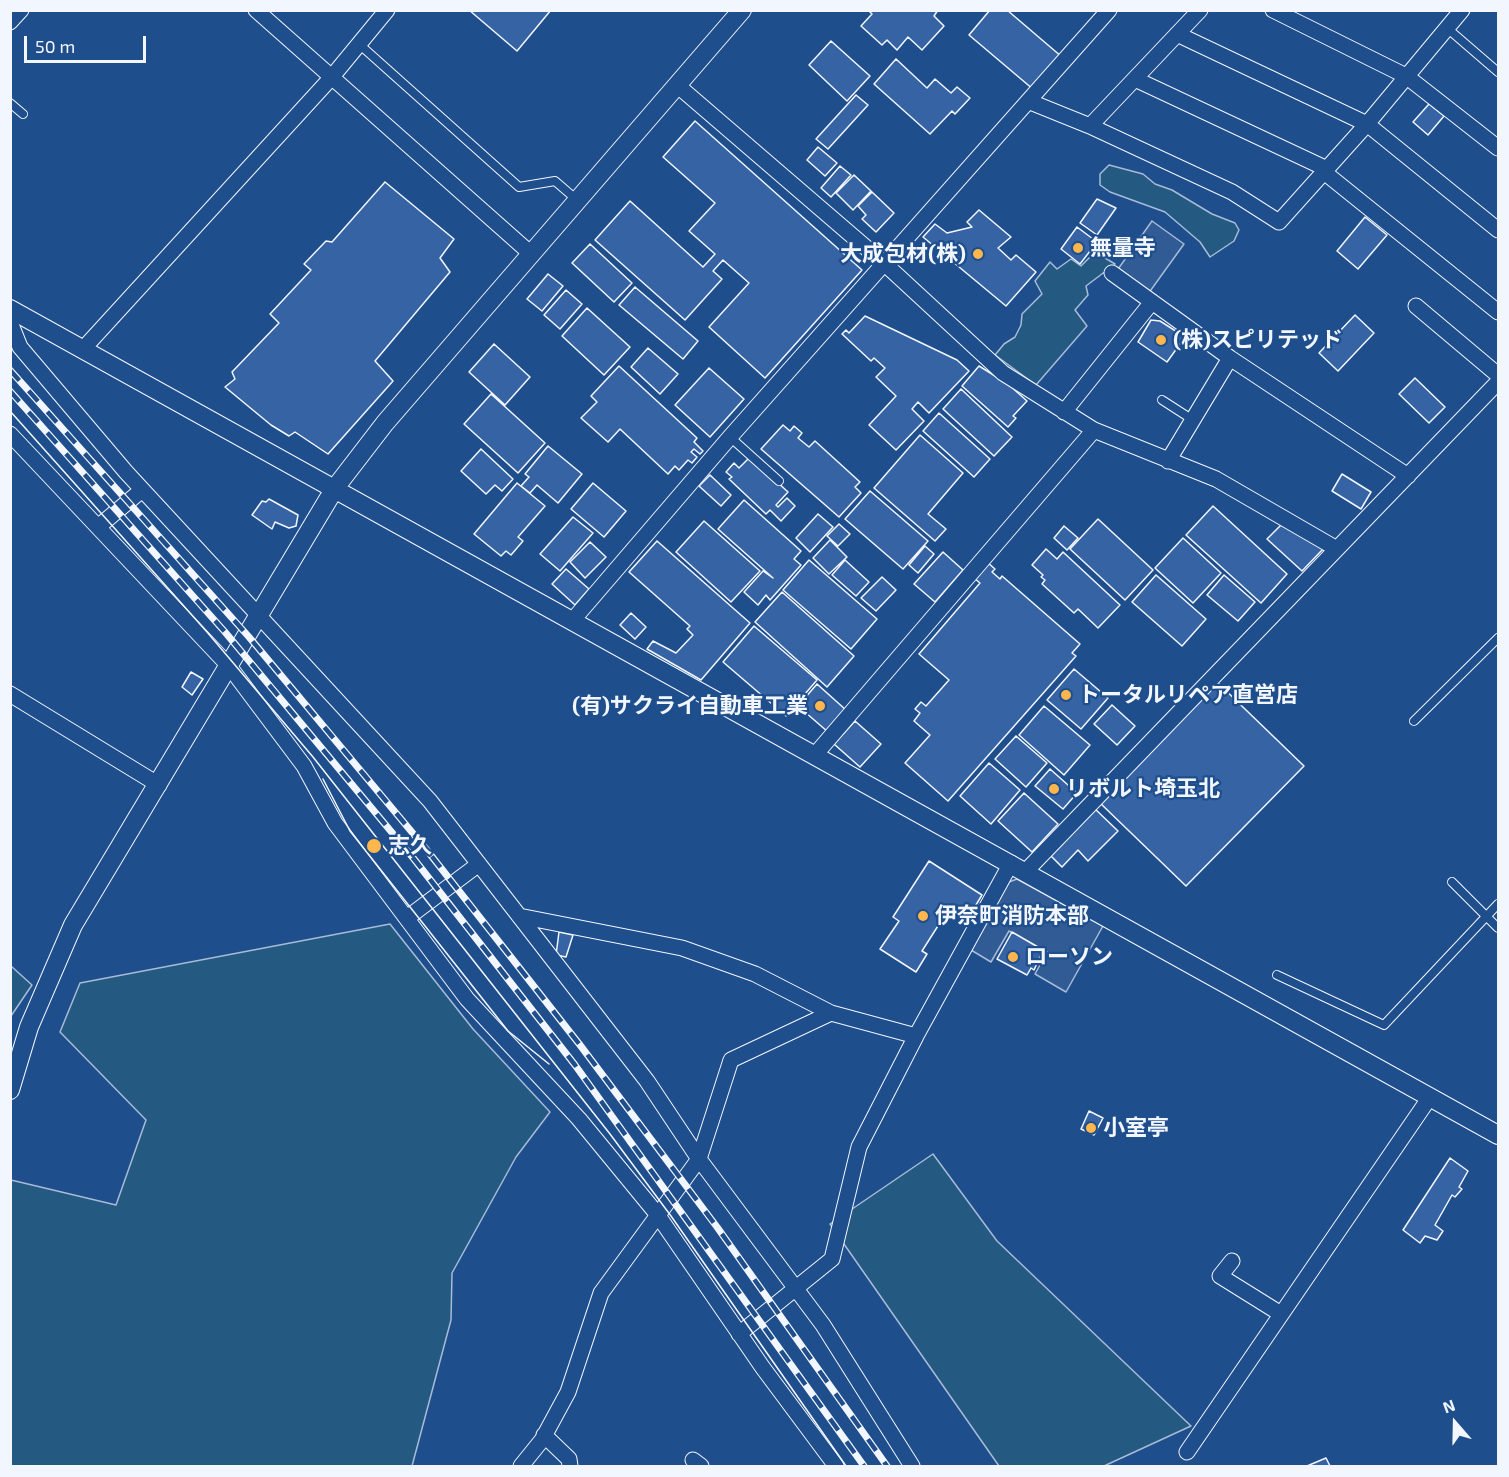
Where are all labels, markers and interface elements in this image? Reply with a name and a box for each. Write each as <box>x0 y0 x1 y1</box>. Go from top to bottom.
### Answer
scale bar <box>27 24 148 62</box>
text: 50 m <box>35 35 75 57</box>
place label: 無量寺 <box>1090 235 1156 261</box>
place label: 大成包材(株) <box>840 241 966 267</box>
marker: 無量寺 <box>1071 241 1085 255</box>
marker: 大成包材(株) <box>971 247 985 261</box>
place label: (株)スピリテッド <box>1173 327 1343 353</box>
marker: (株)スピリテッド <box>1154 333 1168 347</box>
place label: トータルリペア直営店 <box>1078 682 1298 708</box>
marker: トータルリペア直営店 <box>1059 688 1073 702</box>
place label: (有)サクライ自動車工業 <box>572 693 808 719</box>
marker: (有)サクライ自動車工業 <box>813 699 827 713</box>
place label: リボルト埼玉北 <box>1066 776 1220 802</box>
marker: リボルト埼玉北 <box>1047 782 1061 796</box>
place label: 志久 <box>388 833 432 859</box>
marker: 志久 <box>365 837 383 855</box>
place label: 伊奈町消防本部 <box>935 903 1089 929</box>
marker: 伊奈町消防本部 <box>916 909 930 923</box>
place label: ローソン <box>1025 944 1113 970</box>
marker: ローソン <box>1006 950 1020 964</box>
place label: 小室亭 <box>1103 1115 1169 1141</box>
marker: 小室亭 <box>1084 1121 1098 1135</box>
north arrow <box>1425 1393 1485 1453</box>
text: N <box>1440 1395 1457 1417</box>

